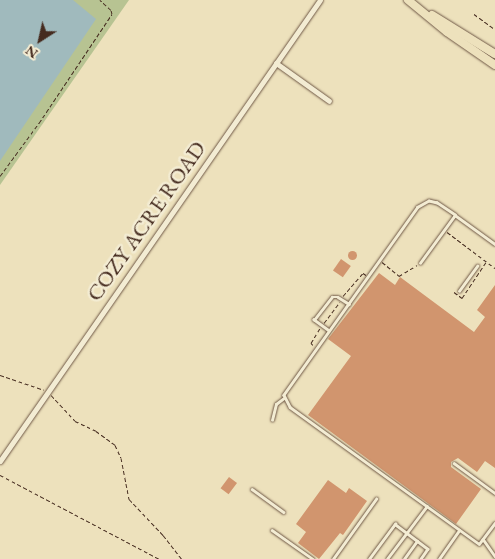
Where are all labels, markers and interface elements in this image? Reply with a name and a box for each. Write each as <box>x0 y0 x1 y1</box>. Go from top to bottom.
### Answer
north arrow <box>15 15 65 65</box>
text: N <box>22 42 41 63</box>
street label: COZY ACRE ROAD <box>81 136 211 306</box>

